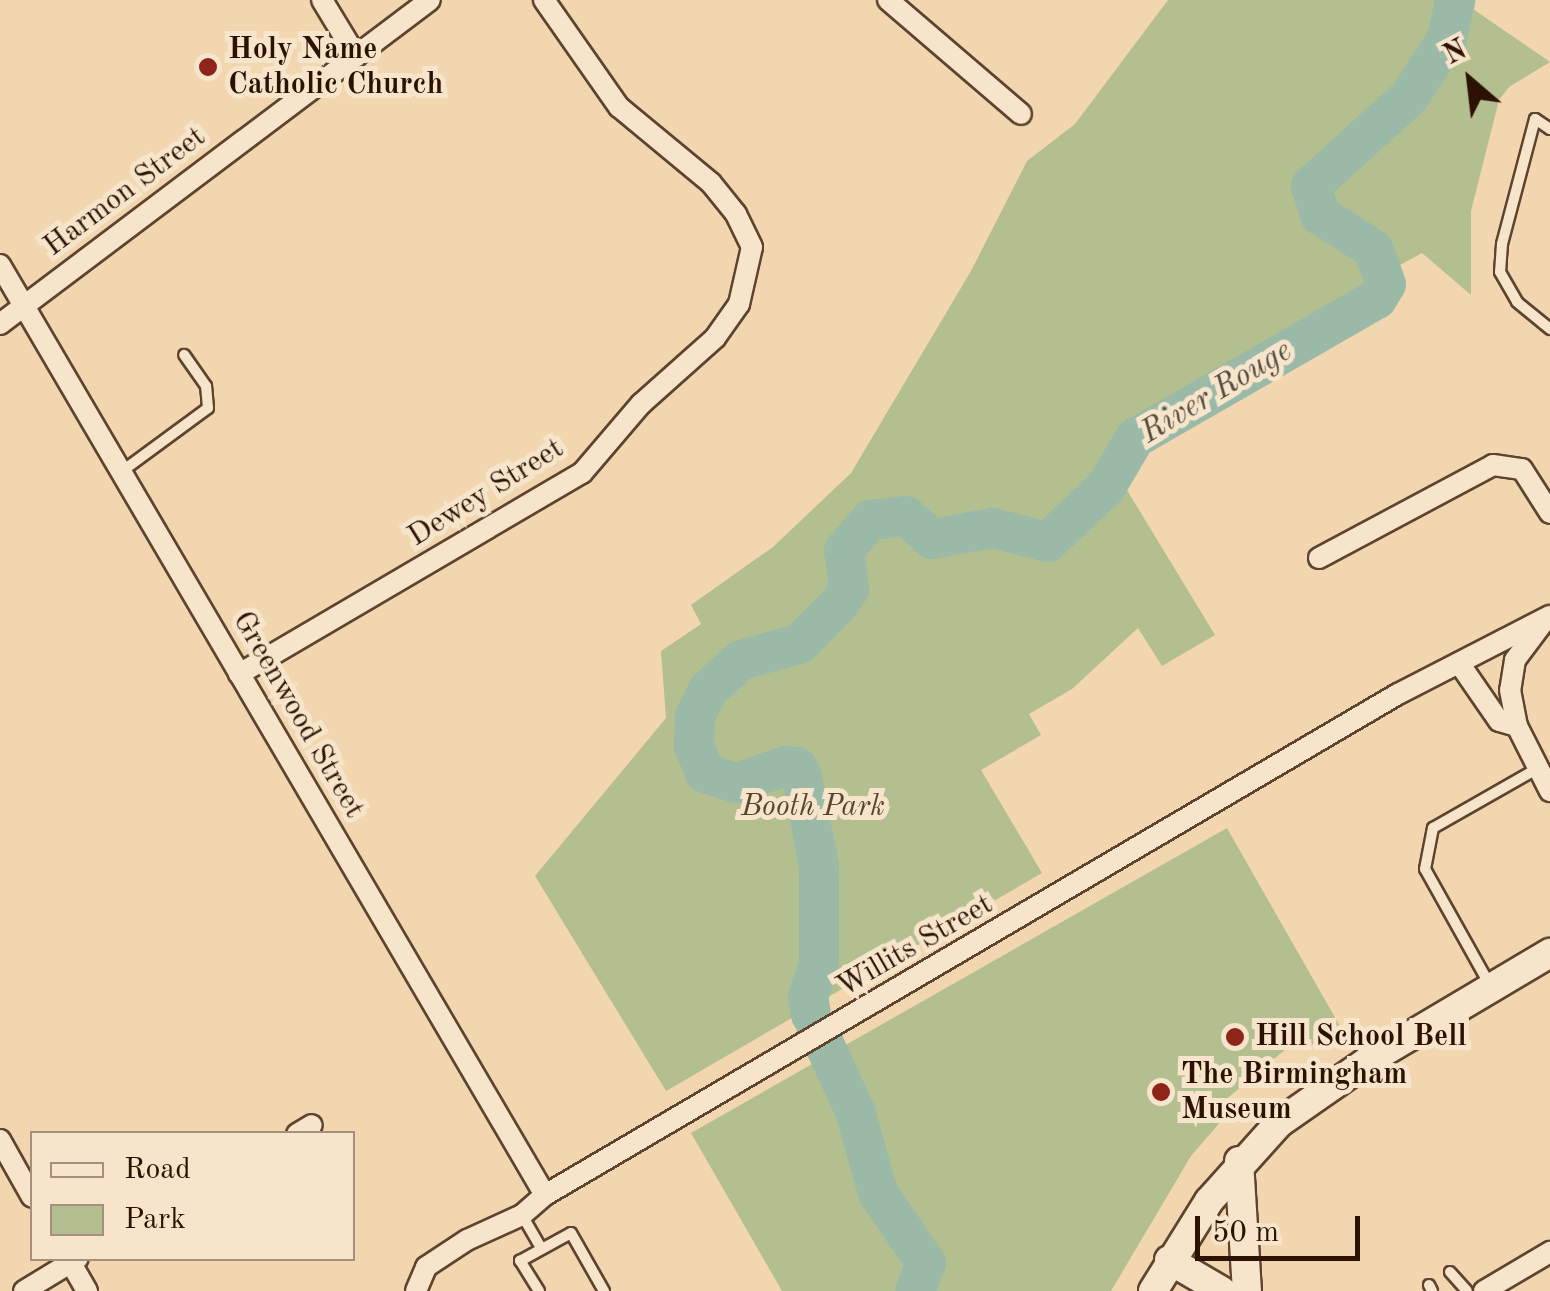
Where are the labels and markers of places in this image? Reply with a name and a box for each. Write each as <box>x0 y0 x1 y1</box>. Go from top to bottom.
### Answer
place label: Holy Name Catholic Church <box>228 32 443 102</box>
marker: Holy Name Catholic Church <box>197 56 219 78</box>
place label: Hill School Bell <box>1255 1019 1467 1055</box>
marker: Hill School Bell <box>1224 1026 1246 1048</box>
place label: The Birmingham Museum <box>1181 1057 1407 1128</box>
marker: The Birmingham Museum <box>1150 1081 1172 1103</box>

